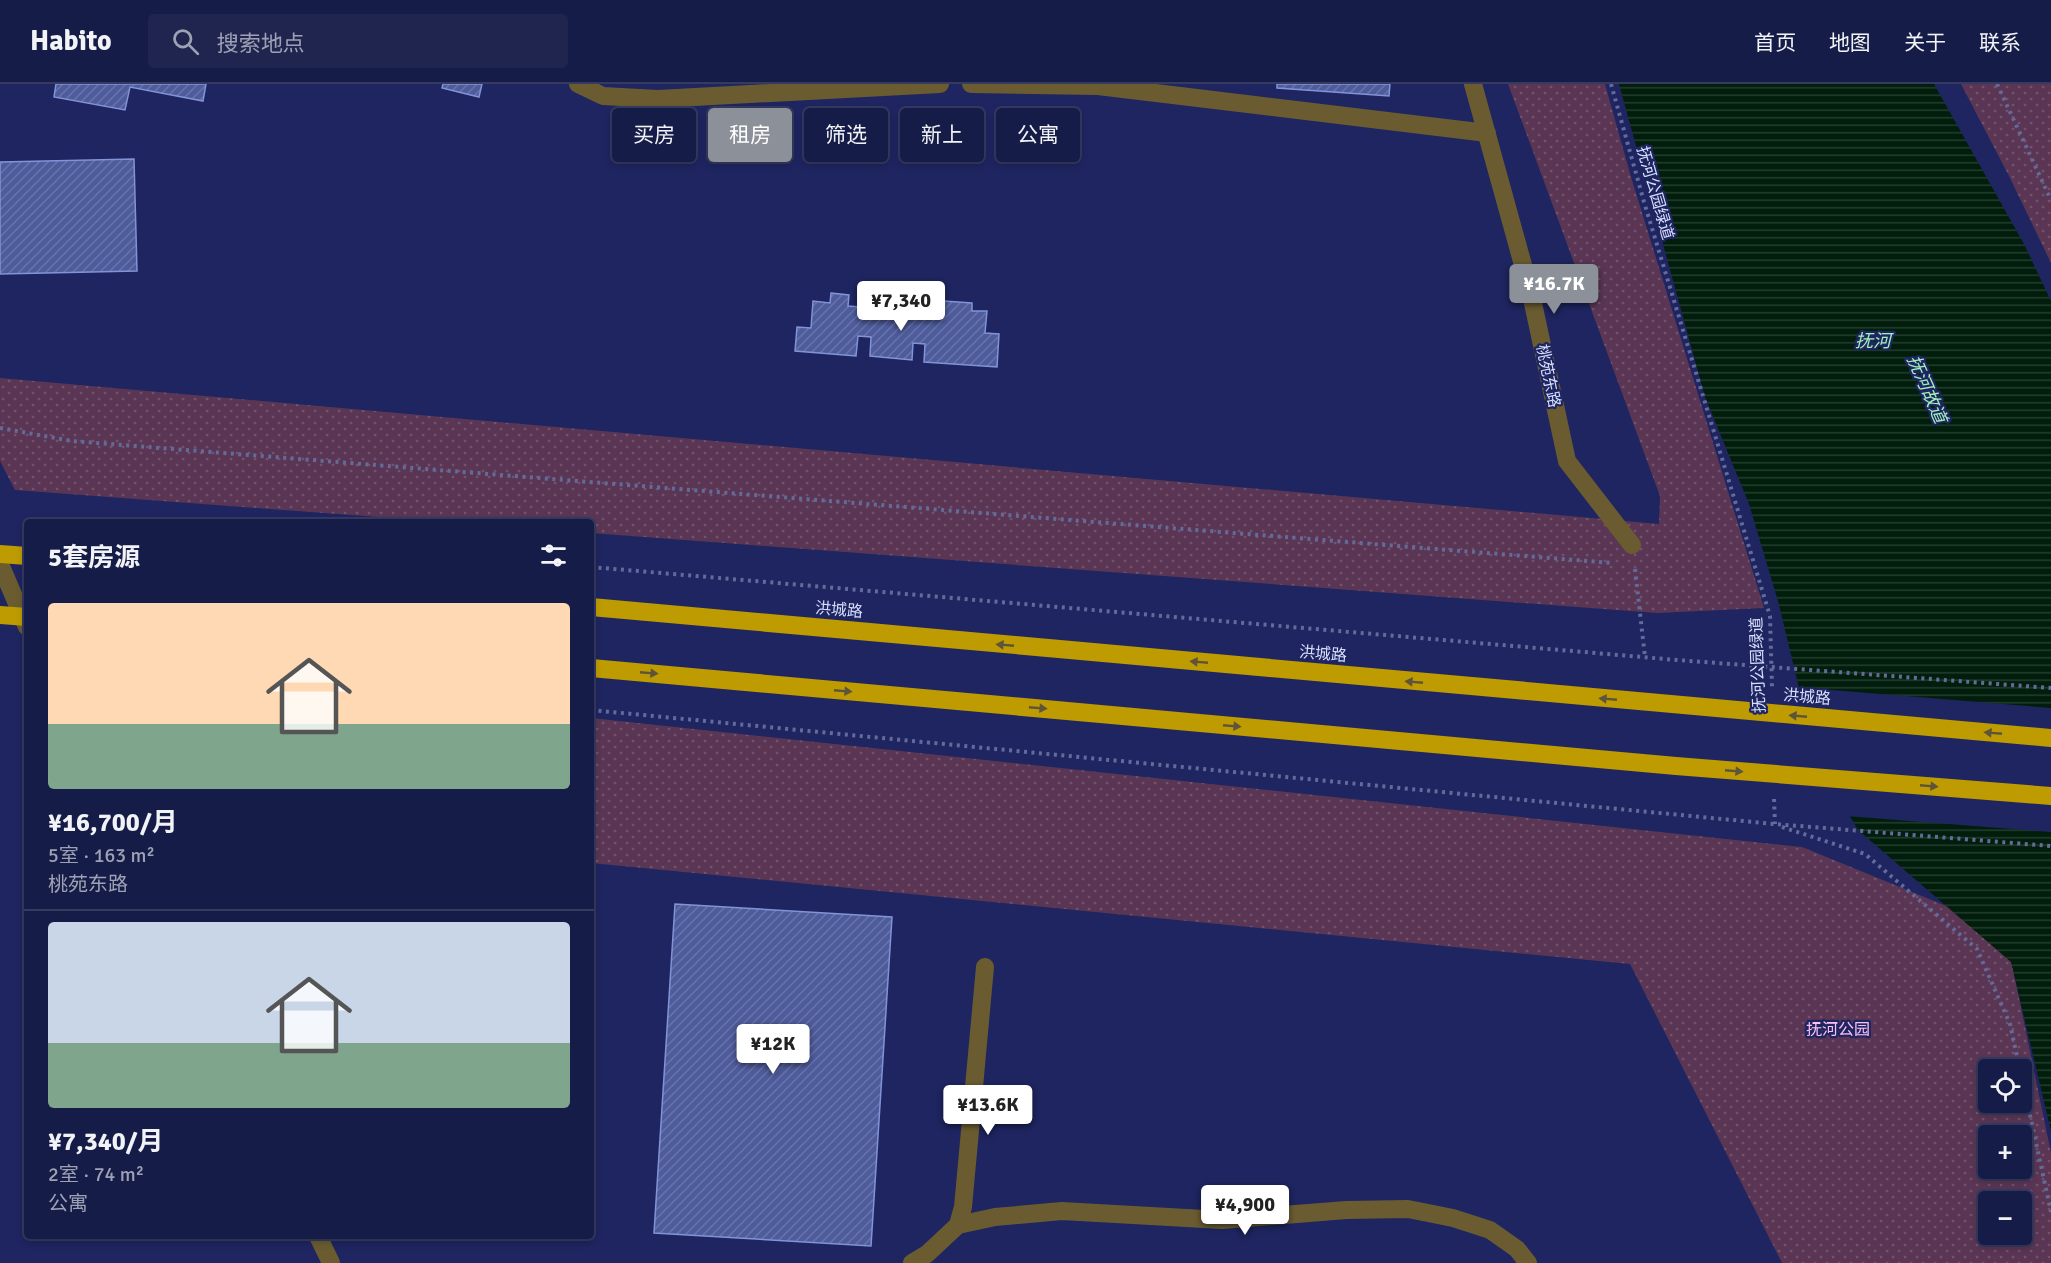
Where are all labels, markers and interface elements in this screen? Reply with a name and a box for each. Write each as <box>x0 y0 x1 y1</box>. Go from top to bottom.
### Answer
search box <box>148 14 568 68</box>
text: Habito <box>30 24 112 58</box>
icon: search <box>169 25 202 58</box>
text: 搜索地点 <box>217 30 305 57</box>
text: 首页 <box>1754 30 1796 56</box>
text: 地图 <box>1829 30 1871 56</box>
text: 关于 <box>1904 30 1946 56</box>
text: 联系 <box>1979 30 2021 56</box>
chip: 买房 <box>612 108 696 162</box>
chip: 租房 <box>708 108 792 162</box>
chip: 筛选 <box>804 108 888 162</box>
chip: 新上 <box>900 108 984 162</box>
chip: 公寓 <box>996 108 1080 162</box>
street label: 抚河公园绿道 <box>1632 144 1678 242</box>
pin: ¥16.7K <box>1505 264 1603 315</box>
text: ¥16.7K <box>1523 271 1585 296</box>
pin: ¥7,340 <box>852 281 950 332</box>
text: ¥7,340 <box>871 288 931 313</box>
water label: 抚河 <box>1855 330 1894 352</box>
street label: 桃苑东路 <box>1532 343 1564 409</box>
water label: 抚河故道 <box>1902 352 1953 429</box>
icon: filters <box>537 539 570 572</box>
text: 5套房源 <box>48 542 140 574</box>
street label: 洪城路 <box>814 598 864 622</box>
street label: 抚河公园绿道 <box>1746 617 1770 713</box>
one-way arrow <box>995 640 1014 650</box>
icon: home <box>255 642 363 750</box>
street label: 洪城路 <box>1298 642 1348 666</box>
one-way arrow <box>1189 657 1208 667</box>
one-way arrow <box>640 668 659 678</box>
one-way arrow <box>1404 677 1423 687</box>
street label: 洪城路 <box>1782 685 1832 709</box>
one-way arrow <box>834 686 853 696</box>
one-way arrow <box>1599 694 1618 704</box>
one-way arrow <box>1028 703 1047 713</box>
one-way arrow <box>1789 711 1808 721</box>
one-way arrow <box>1222 721 1241 731</box>
one-way arrow <box>1983 728 2002 738</box>
one-way arrow <box>1725 766 1744 775</box>
one-way arrow <box>1919 781 1938 791</box>
text: ¥16,700/月 <box>48 807 178 839</box>
text: 5室 · 163 m² <box>48 843 155 868</box>
text: 桃苑东路 <box>48 872 128 897</box>
icon: home <box>255 961 363 1069</box>
park label: 抚河公园 <box>1806 1020 1870 1040</box>
pin: ¥12K <box>737 1024 809 1075</box>
text: ¥12K <box>751 1031 795 1056</box>
map controls <box>1978 1059 2032 1245</box>
button: locate <box>1978 1059 2032 1113</box>
pin: ¥13.6K <box>939 1085 1037 1136</box>
text: ¥13.6K <box>957 1092 1019 1117</box>
button: + <box>1978 1125 2032 1179</box>
text: ¥7,340/月 <box>48 1126 164 1158</box>
text: 2室 · 74 m² <box>48 1162 144 1187</box>
pin: ¥4,900 <box>1196 1185 1294 1236</box>
text: 公寓 <box>48 1191 88 1216</box>
button: − <box>1978 1191 2032 1245</box>
text: ¥4,900 <box>1215 1192 1275 1217</box>

